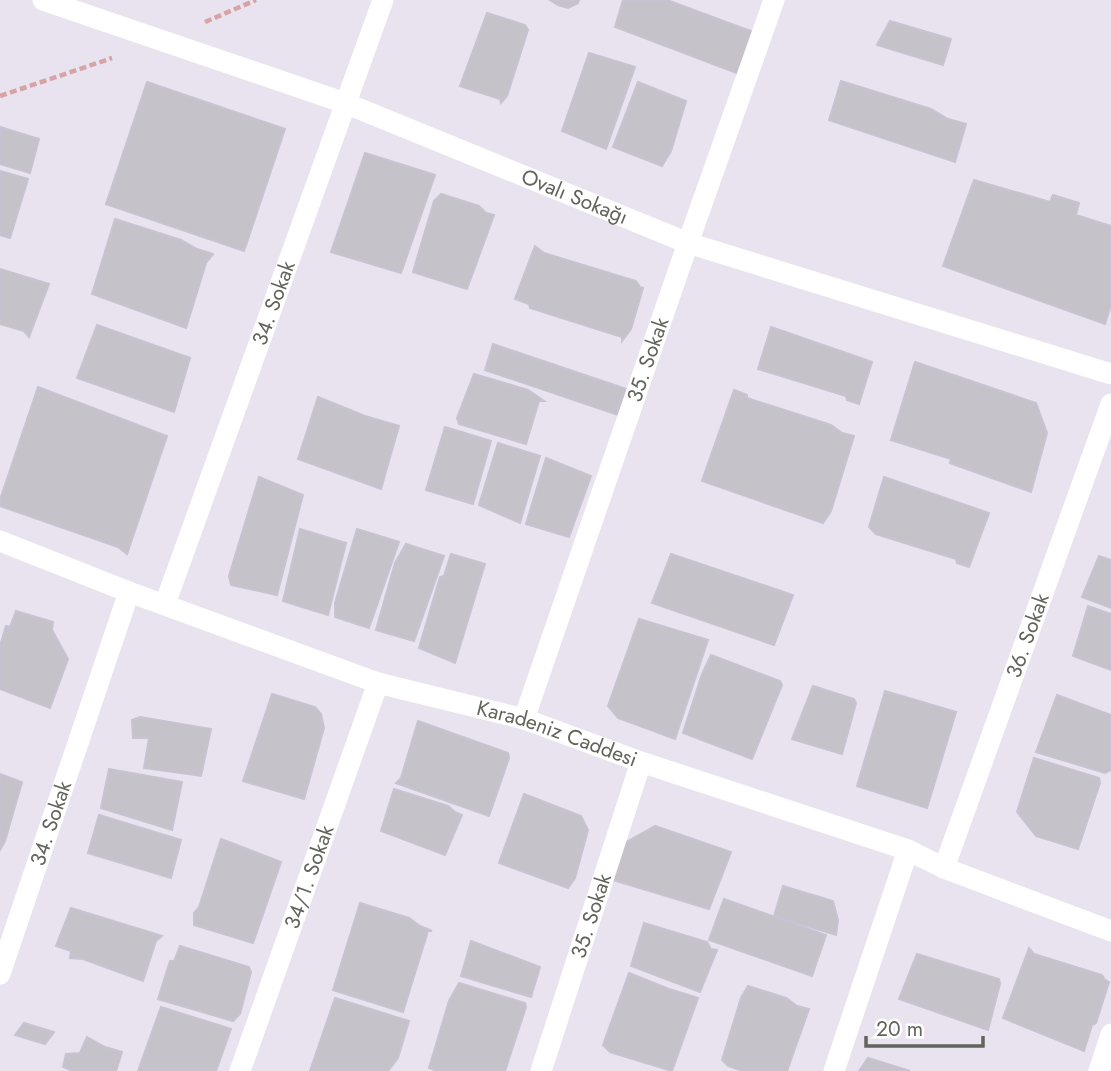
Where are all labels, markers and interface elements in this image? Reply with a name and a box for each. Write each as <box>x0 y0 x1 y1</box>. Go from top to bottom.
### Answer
street label: Ovalı Sokağı <box>517 162 632 232</box>
street label: 34. Sokak <box>245 256 303 349</box>
street label: 35. Sokak <box>619 313 676 406</box>
street label: 36. Sokak <box>999 589 1057 682</box>
street label: Karadeniz Caddesi <box>474 693 642 774</box>
street label: 34. Sokak <box>23 776 79 870</box>
street label: 34/1. Sokak <box>277 820 342 933</box>
street label: 35. Sokak <box>563 869 619 962</box>
scale bar <box>866 1004 983 1048</box>
text: 20 m <box>876 1014 923 1044</box>

